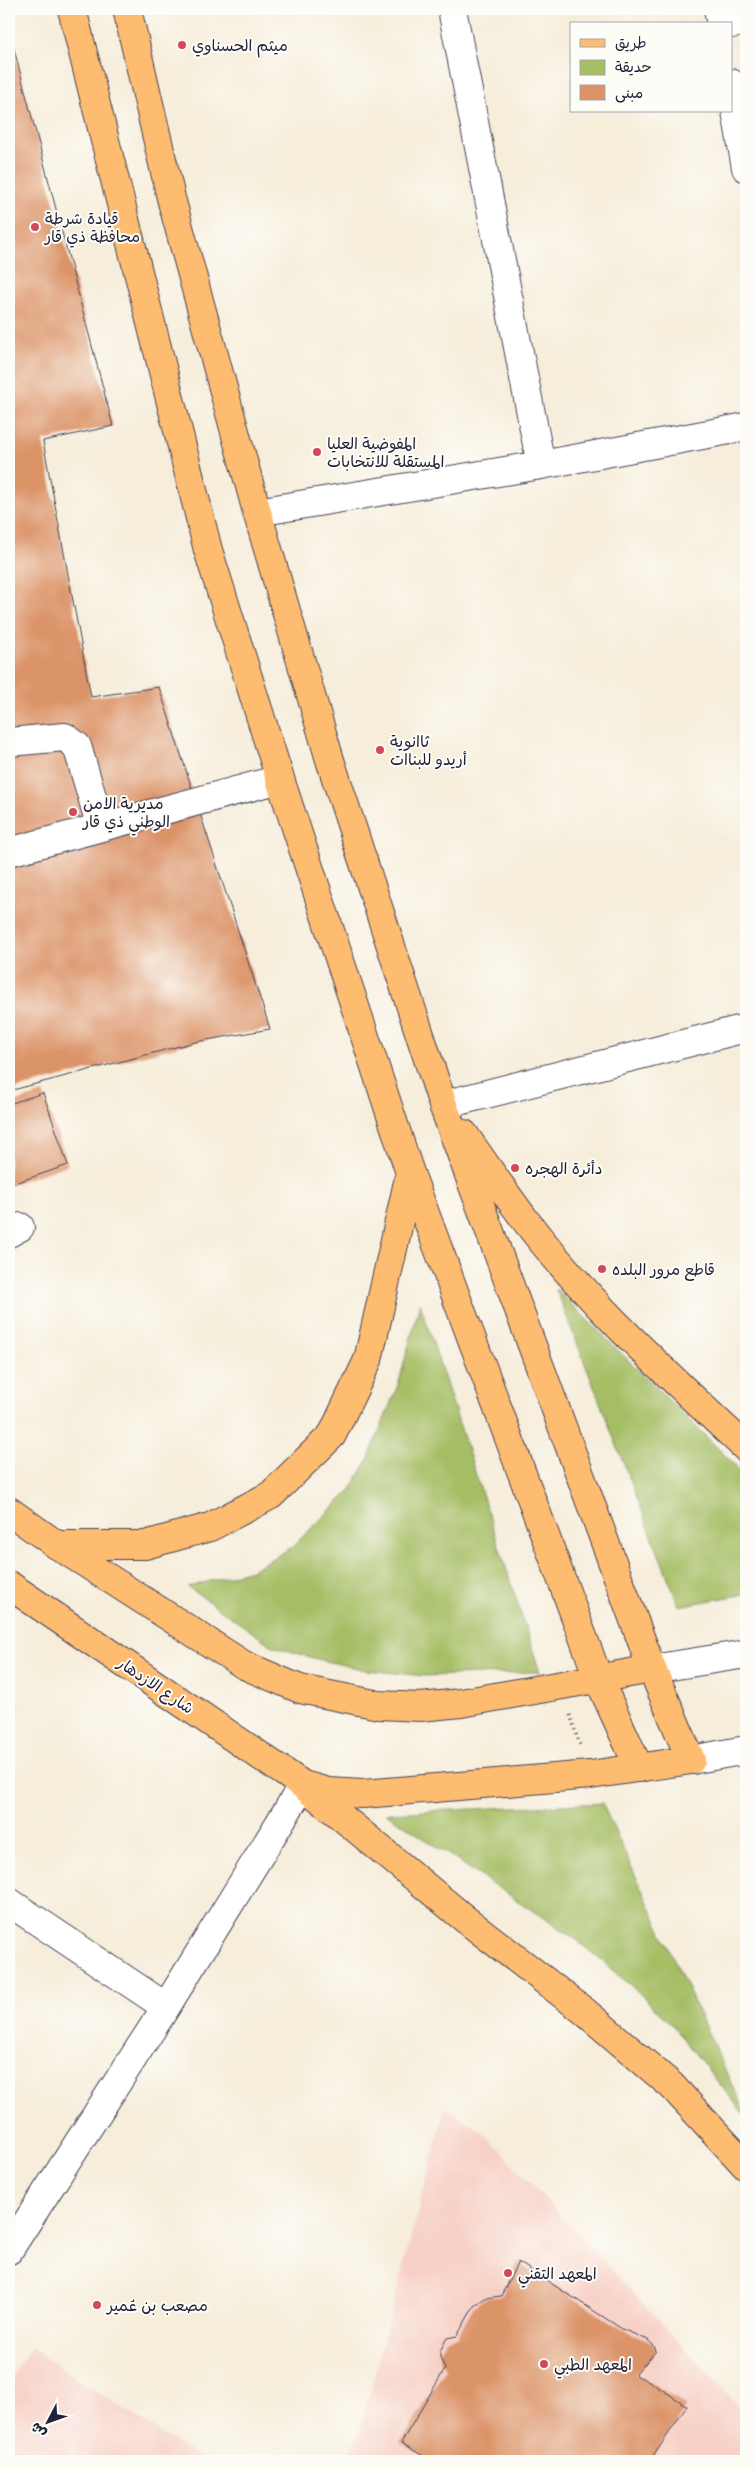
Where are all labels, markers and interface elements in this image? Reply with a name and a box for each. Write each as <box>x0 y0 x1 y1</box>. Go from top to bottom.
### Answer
legend <box>570 22 732 112</box>
text: طريق <box>615 30 647 56</box>
place label: ميثم الحسناوي <box>192 31 288 60</box>
marker: ميثم الحسناوي <box>176 39 188 51</box>
text: حديقة <box>615 54 652 80</box>
text: مبنى <box>615 80 643 106</box>
place label: قيادة شرطة محافظة ذي قار <box>43 204 140 251</box>
marker: قيادة شرطة محافظة ذي قار <box>29 221 41 233</box>
place label: المفوضية العليا المستقلة للانتخابات <box>327 429 444 476</box>
marker: المفوضية العليا المستقلة للانتخابات <box>311 446 323 458</box>
place label: ثاانوية أريدو للبناات <box>390 727 467 774</box>
marker: ثاانوية أريدو للبناات <box>374 744 386 756</box>
place label: مديرية الامن الوطني ذي قار <box>81 789 170 836</box>
marker: مديرية الامن الوطني ذي قار <box>67 806 79 818</box>
place label: دأئرة الهجره <box>525 1154 602 1183</box>
marker: دأئرة الهجره <box>509 1162 521 1174</box>
place label: قاطع مرور البلده <box>612 1255 715 1284</box>
marker: قاطع مرور البلده <box>596 1263 608 1275</box>
street label: شارع الازدهار <box>110 1648 200 1722</box>
place label: المعهد التقني <box>518 2259 597 2288</box>
marker: المعهد التقني <box>502 2267 514 2279</box>
place label: مصعب بن عُمير <box>105 2291 208 2320</box>
marker: مصعب بن عُمير <box>91 2299 103 2311</box>
place label: المعهد الطبي <box>554 2350 632 2379</box>
marker: المعهد الطبي <box>538 2358 550 2370</box>
north arrow <box>22 2398 72 2448</box>
text: ش <box>24 2416 53 2444</box>

